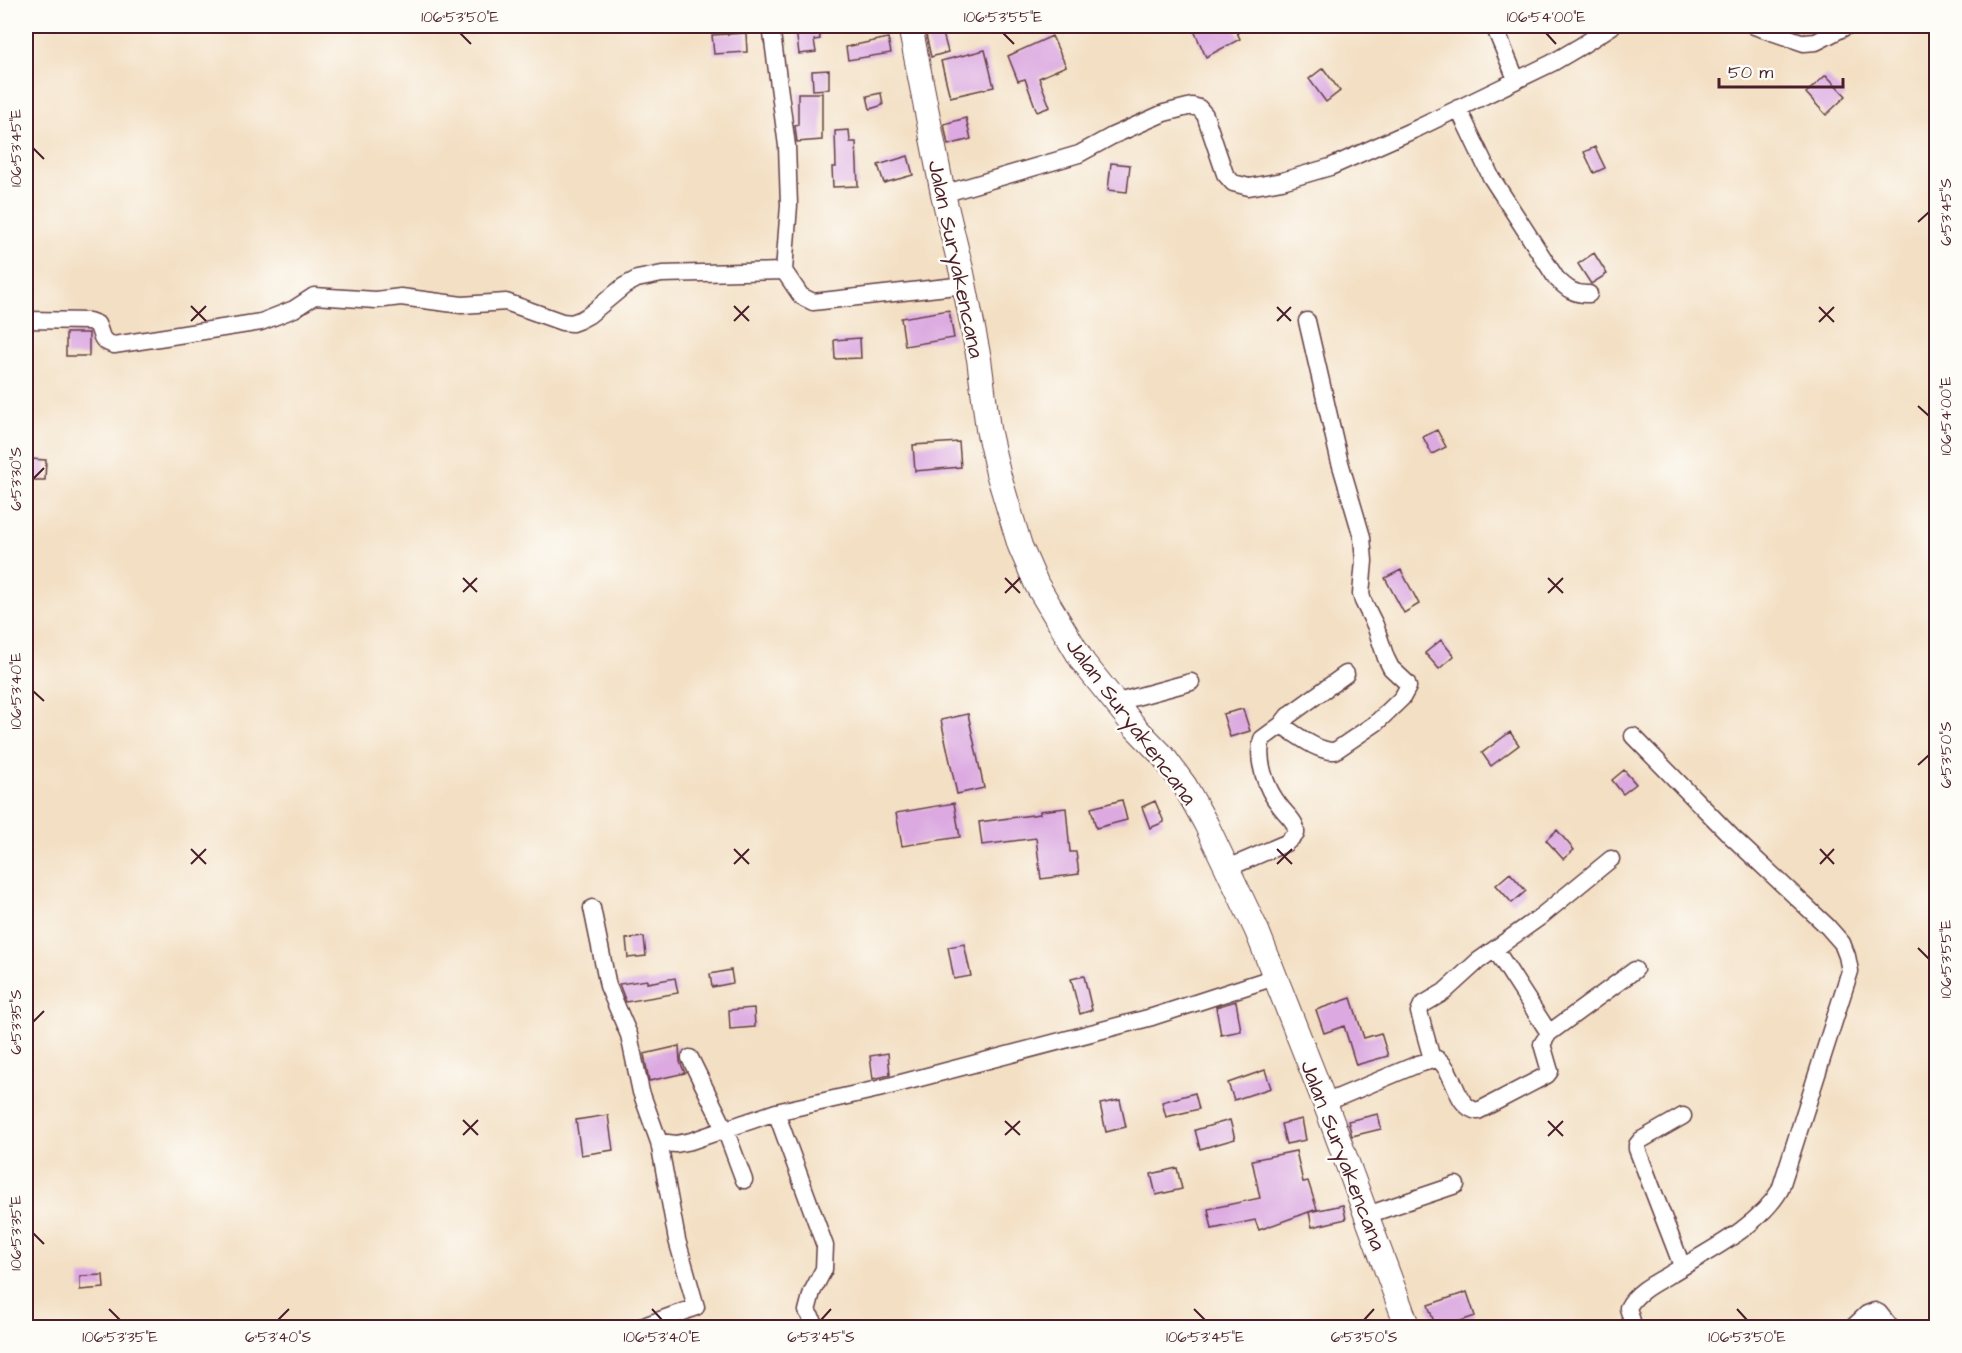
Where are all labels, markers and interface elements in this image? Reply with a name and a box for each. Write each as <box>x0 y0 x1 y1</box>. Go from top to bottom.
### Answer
text: 106°53'50"E <box>421 7 499 28</box>
text: 106°53'55"E <box>964 7 1042 28</box>
text: 106°54'00"E <box>1507 7 1585 28</box>
scale bar <box>1719 51 1844 89</box>
text: 50 m <box>1728 60 1773 85</box>
text: 106°53'45"E <box>6 109 27 187</box>
street label: Jalan Suryakencana <box>918 157 992 361</box>
text: 6°53'45"S <box>1936 178 1957 246</box>
text: 106°54'00"E <box>1936 377 1957 455</box>
text: 6°53'30"S <box>6 447 27 511</box>
street label: Jalan Suryakencana <box>1057 632 1204 812</box>
text: 106°53'40"E <box>6 652 27 729</box>
text: 6°53'50"S <box>1936 721 1957 788</box>
text: 106°53'55"E <box>1936 920 1957 998</box>
text: 6°53'35"S <box>6 989 27 1054</box>
street label: Jalan Suryakencana <box>1291 1056 1393 1256</box>
text: 106°53'35"E <box>6 1195 27 1271</box>
text: 106°53'35"E <box>82 1327 158 1348</box>
text: 6°53'40"S <box>245 1327 311 1348</box>
text: 106°53'40"E <box>624 1327 701 1348</box>
text: 6°53'45"S <box>787 1327 855 1348</box>
text: 106°53'45"E <box>1166 1327 1244 1348</box>
text: 6°53'50"S <box>1331 1327 1398 1348</box>
text: 106°53'50"E <box>1708 1327 1786 1348</box>

